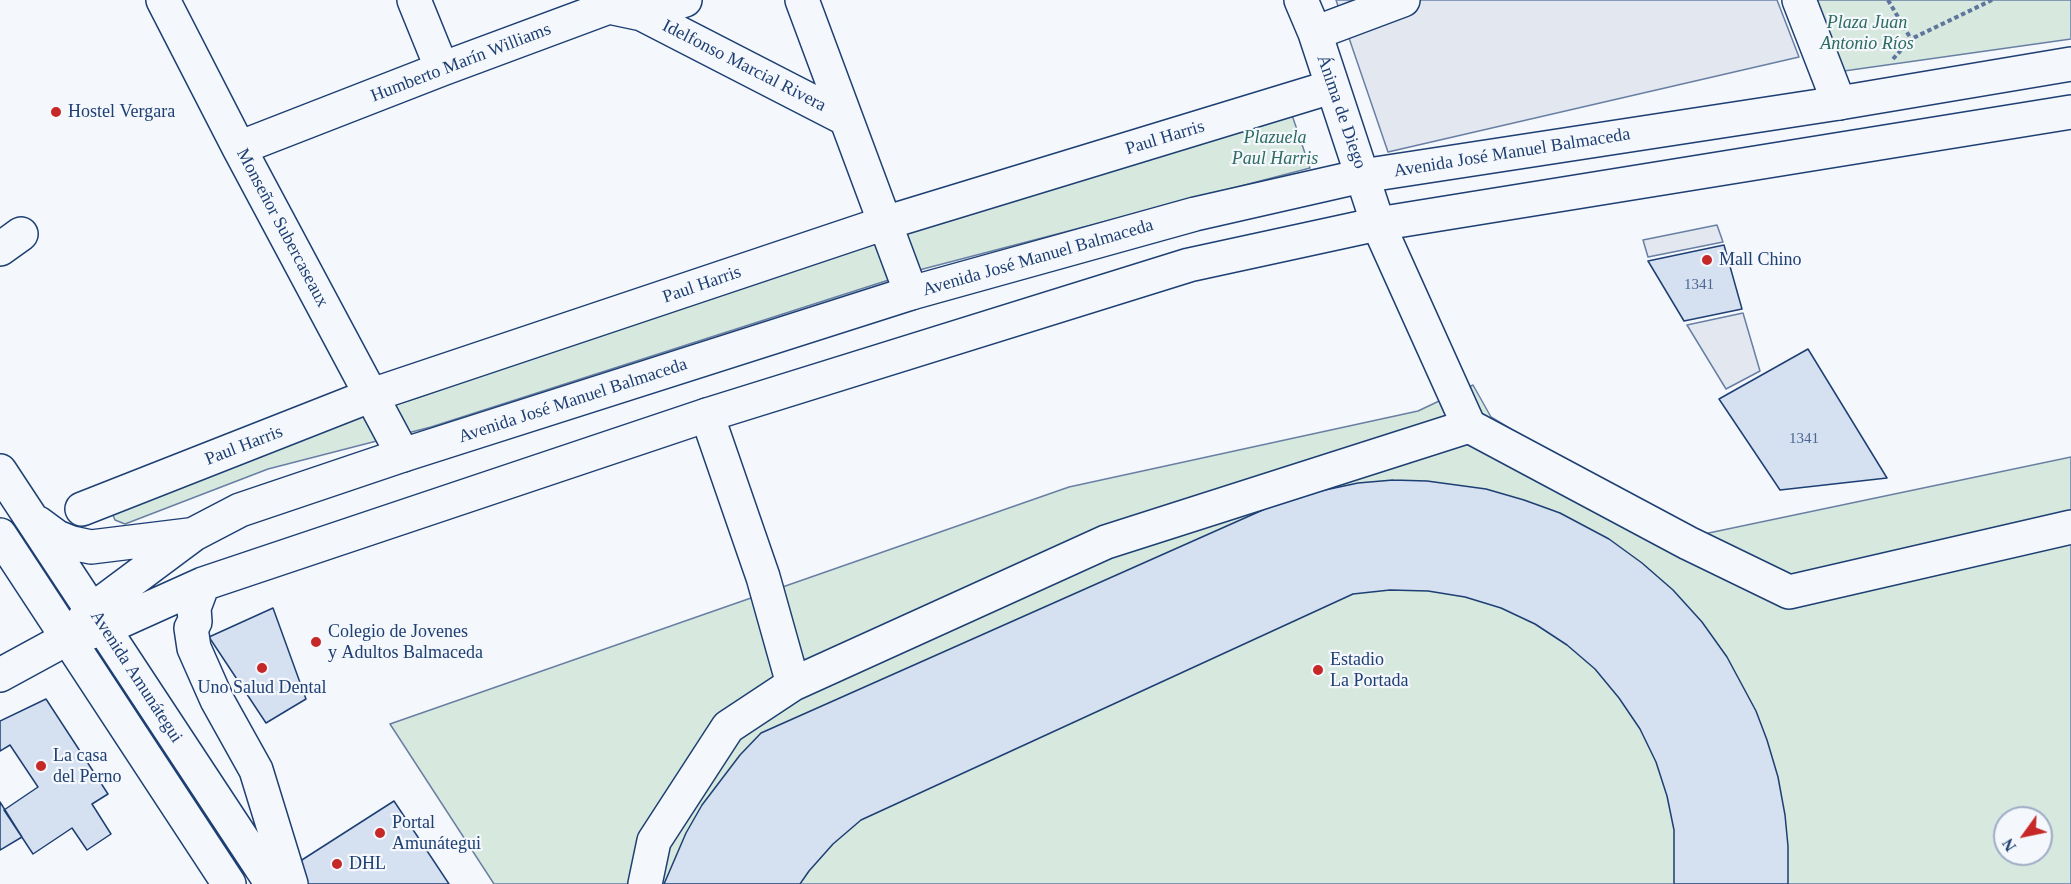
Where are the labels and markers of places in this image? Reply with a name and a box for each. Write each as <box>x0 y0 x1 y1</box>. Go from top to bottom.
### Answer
place label: Hostel Vergara <box>68 101 175 123</box>
marker: Hostel Vergara <box>49 105 63 119</box>
place label: Mall Chino <box>1719 249 1802 271</box>
marker: Mall Chino <box>1700 253 1714 267</box>
place label: Colegio de Jovenes y Adultos Balmaceda <box>328 621 483 664</box>
marker: Colegio de Jovenes y Adultos Balmaceda <box>309 635 323 649</box>
place label: Estadio La Portada <box>1330 649 1408 692</box>
marker: Uno Salud Dental <box>255 661 269 675</box>
marker: Estadio La Portada <box>1311 663 1325 677</box>
place label: Uno Salud Dental <box>198 677 326 699</box>
place label: La casa del Perno <box>53 745 121 788</box>
marker: La casa del Perno <box>34 759 48 773</box>
place label: Portal Amunátegui <box>392 812 481 854</box>
marker: Portal Amunátegui <box>373 826 387 840</box>
place label: DHL <box>349 853 386 875</box>
marker: DHL <box>330 857 344 871</box>

